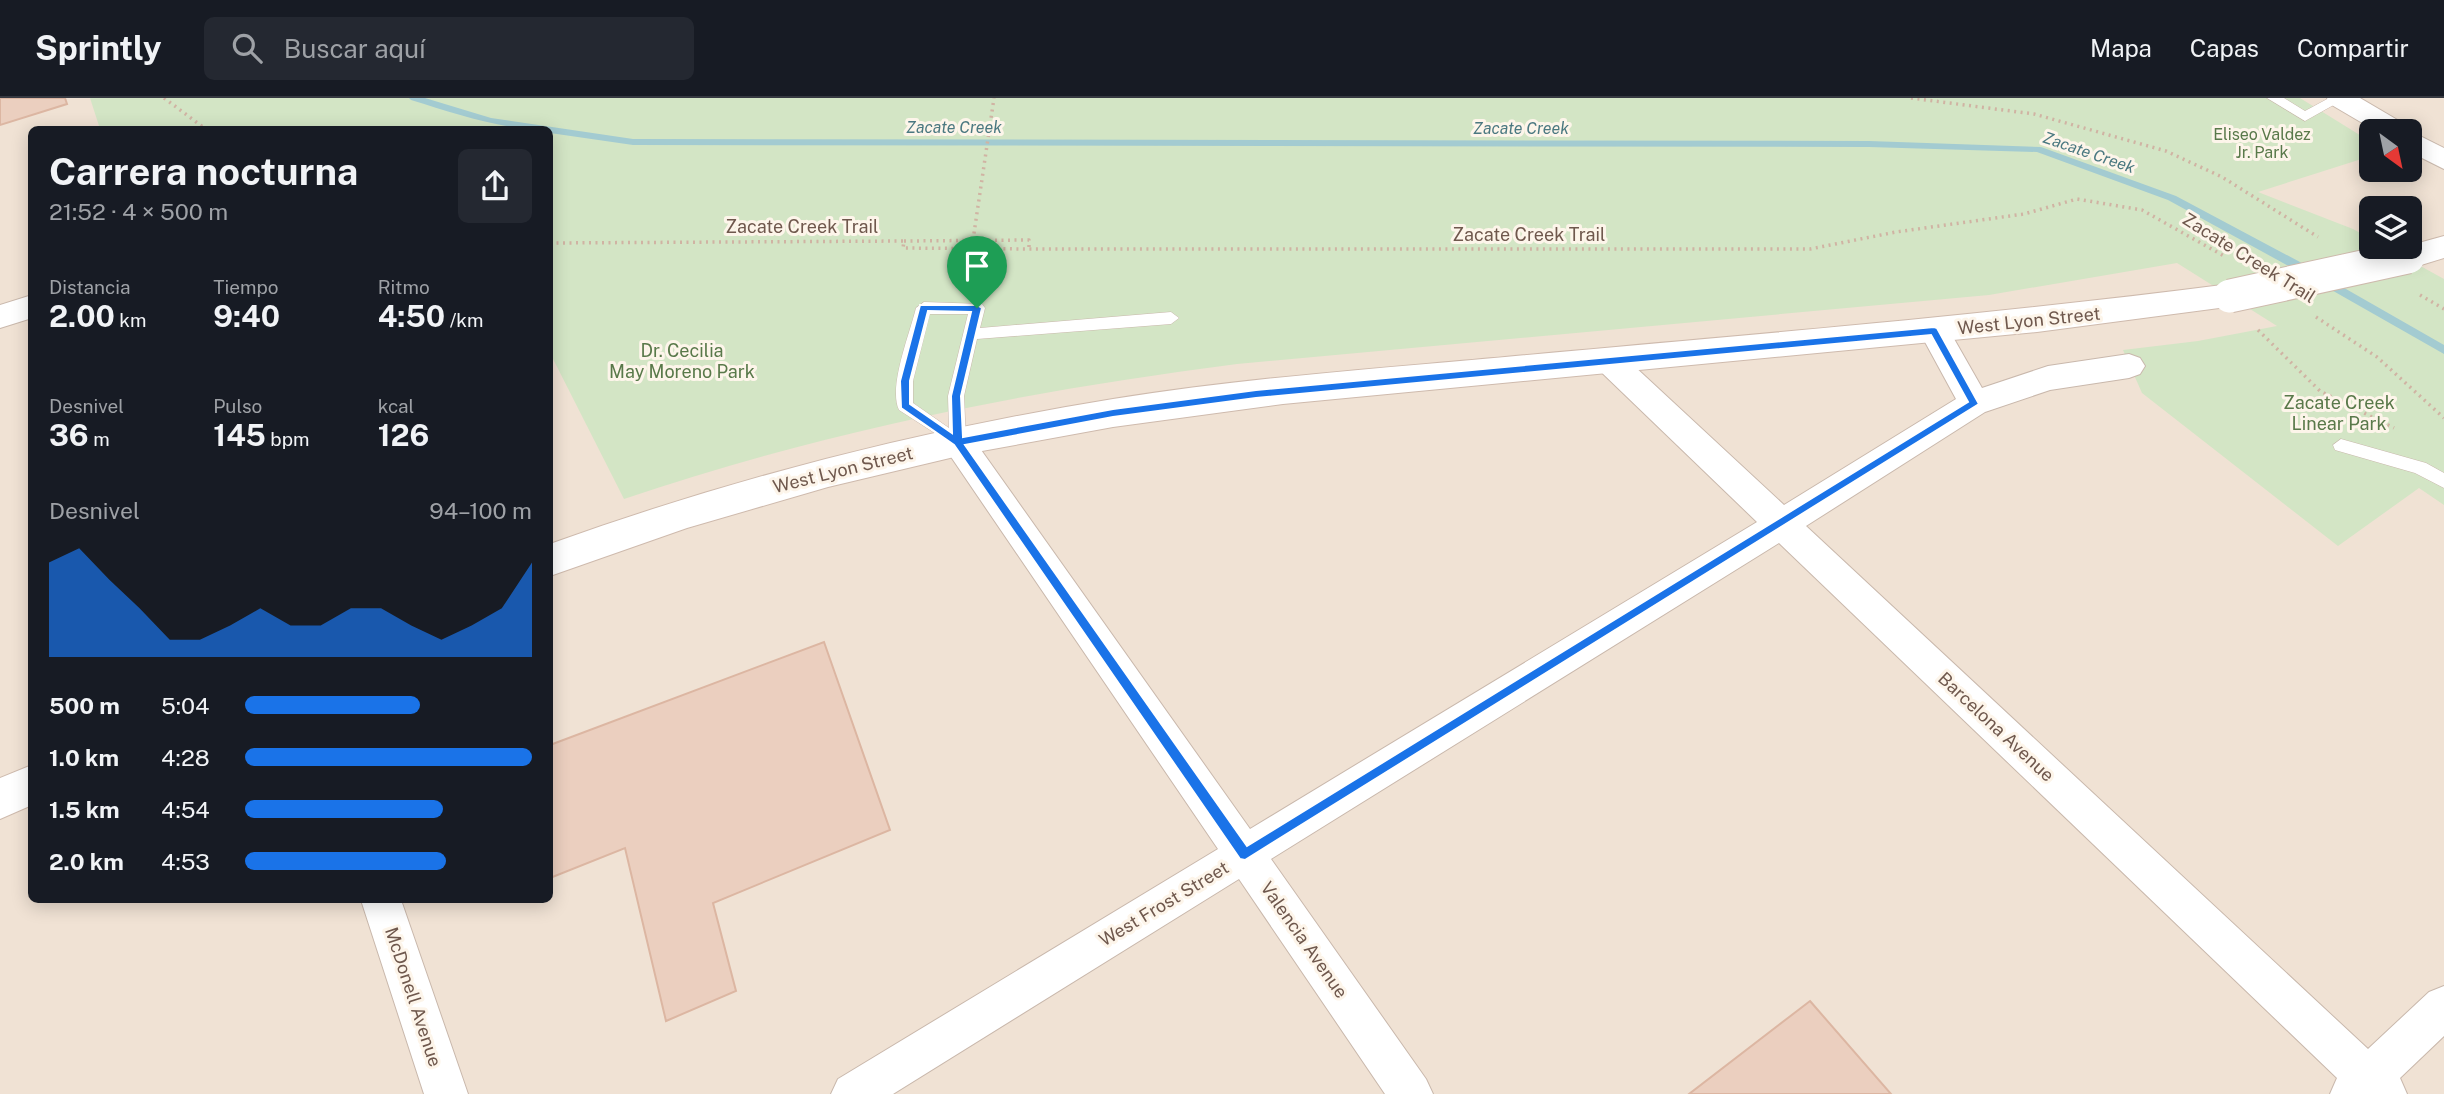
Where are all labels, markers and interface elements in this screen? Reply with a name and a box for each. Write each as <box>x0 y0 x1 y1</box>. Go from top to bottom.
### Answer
search box <box>204 17 694 80</box>
text: Sprintly <box>35 29 162 67</box>
icon: search <box>228 29 266 67</box>
text: Buscar aquí <box>284 33 426 64</box>
text: Mapa <box>2090 34 2152 62</box>
text: Capas <box>2190 34 2259 62</box>
text: Compartir <box>2297 34 2409 62</box>
water label: Zacate Creek <box>906 118 1002 137</box>
water label: Zacate Creek <box>1473 119 1569 138</box>
north arrow <box>2359 119 2422 182</box>
map controls <box>2359 119 2422 259</box>
park label: Eliseo Valdez Jr. Park <box>2213 125 2311 162</box>
water label: Zacate Creek <box>2040 128 2138 177</box>
text: Carrera nocturna <box>49 149 358 194</box>
button: share <box>458 149 532 223</box>
button: layers <box>2359 196 2422 259</box>
text: 21:52 · 4 × 500 m <box>49 198 228 225</box>
street label: Zacate Creek Trail <box>2179 208 2320 307</box>
street label: Zacate Creek Trail <box>726 216 878 237</box>
street label: Zacate Creek Trail <box>1453 224 1605 245</box>
pin <box>947 236 1007 308</box>
icon: arrive <box>958 247 996 285</box>
text: Distancia <box>49 276 131 298</box>
text: Tiempo <box>213 276 279 298</box>
text: Ritmo <box>378 276 430 298</box>
text: 2.00 <box>49 298 115 334</box>
text: 9:40 <box>213 298 280 334</box>
text: 4:50 <box>378 298 445 334</box>
street label: West Lyon Street <box>1957 303 2101 338</box>
text: km <box>115 309 146 331</box>
text: /km <box>445 309 483 331</box>
park label: Dr. Cecilia May Moreno Park <box>609 340 755 382</box>
park label: Zacate Creek Linear Park <box>2283 392 2395 434</box>
text: Desnivel <box>49 395 124 417</box>
text: Pulso <box>213 395 262 417</box>
text: kcal <box>378 395 414 417</box>
text: 36 <box>49 417 89 453</box>
text: 145 <box>213 417 266 453</box>
text: 126 <box>378 417 429 453</box>
text: m <box>89 428 110 450</box>
text: bpm <box>266 428 309 450</box>
street label: West Lyon Street <box>771 442 915 497</box>
text: Desnivel <box>49 497 140 524</box>
text: 94–100 m <box>429 497 532 524</box>
street label: Barcelona Avenue <box>1934 668 2059 786</box>
text: 500 m <box>49 692 120 719</box>
text: 5:04 <box>161 692 209 719</box>
text: 1.0 km <box>49 744 119 771</box>
text: 4:28 <box>161 744 210 771</box>
text: 1.5 km <box>49 796 120 823</box>
text: 4:54 <box>161 796 210 823</box>
text: 2.0 km <box>49 848 124 875</box>
text: 4:53 <box>161 848 210 875</box>
street label: West Frost Street <box>1095 857 1232 951</box>
street label: Valencia Avenue <box>1256 878 1352 1002</box>
street label: McDonell Avenue <box>381 924 446 1069</box>

